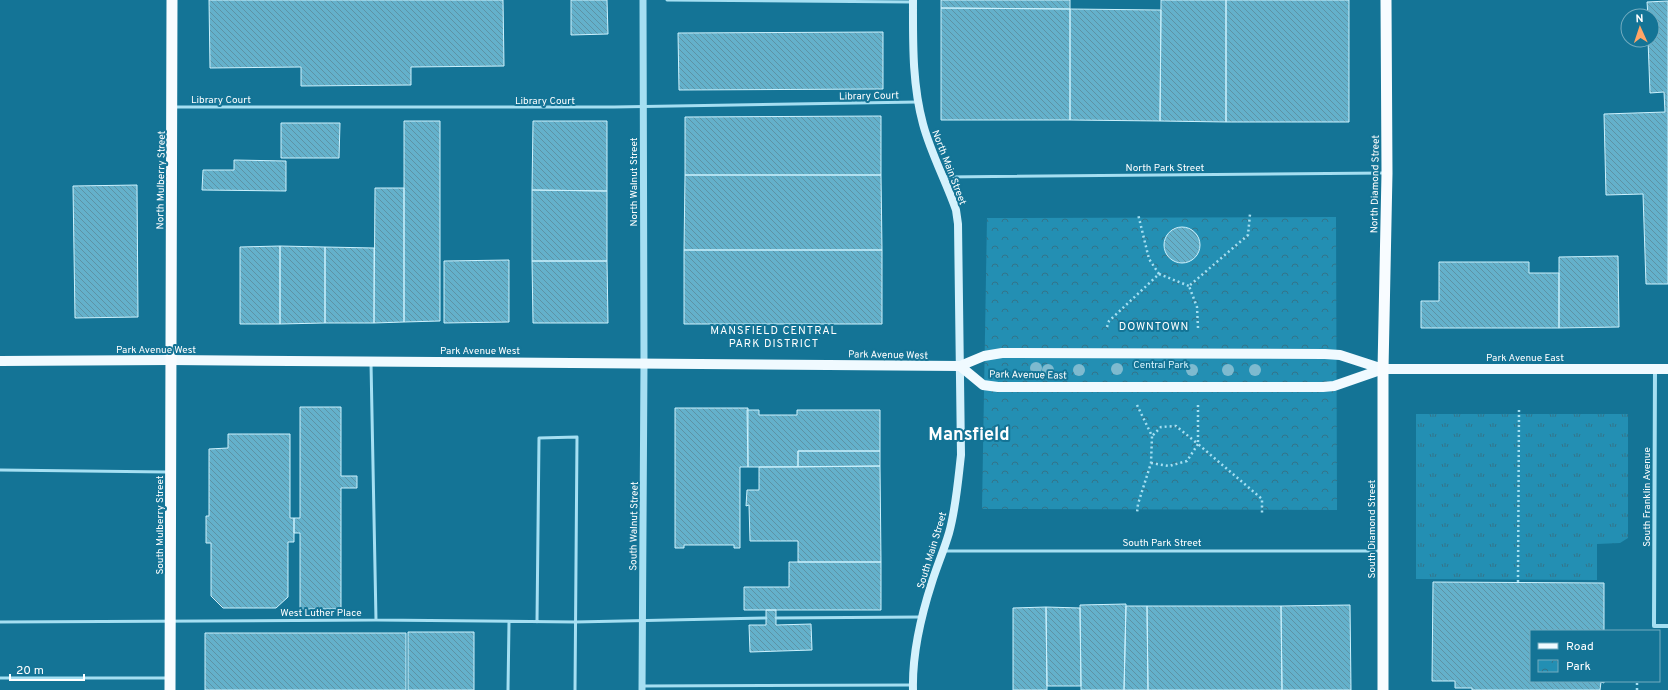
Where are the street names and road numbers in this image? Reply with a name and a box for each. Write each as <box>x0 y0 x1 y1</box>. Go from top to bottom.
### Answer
street label: Library Court <box>839 89 899 104</box>
street label: Library Court <box>191 94 251 107</box>
street label: Library Court <box>515 95 575 108</box>
street label: North Main Street <box>928 128 969 207</box>
street label: North Mulberry Street <box>154 130 169 230</box>
street label: North Diamond Street <box>1368 134 1383 233</box>
street label: North Walnut Street <box>628 137 641 226</box>
street label: North Park Street <box>1126 162 1205 175</box>
street label: Park Avenue West <box>116 344 196 357</box>
street label: Park Avenue West <box>440 345 520 358</box>
street label: Park Avenue West <box>848 348 928 363</box>
street label: Park Avenue East <box>1486 352 1564 365</box>
street label: Park Avenue East <box>989 368 1067 383</box>
street label: South Franklin Avenue <box>1641 447 1654 547</box>
street label: South Mulberry Street <box>154 475 167 575</box>
street label: South Diamond Street <box>1366 479 1379 578</box>
street label: South Walnut Street <box>627 481 642 571</box>
street label: South Main Street <box>915 510 950 590</box>
street label: South Park Street <box>1122 537 1202 550</box>
street label: West Luther Place <box>280 607 362 620</box>

